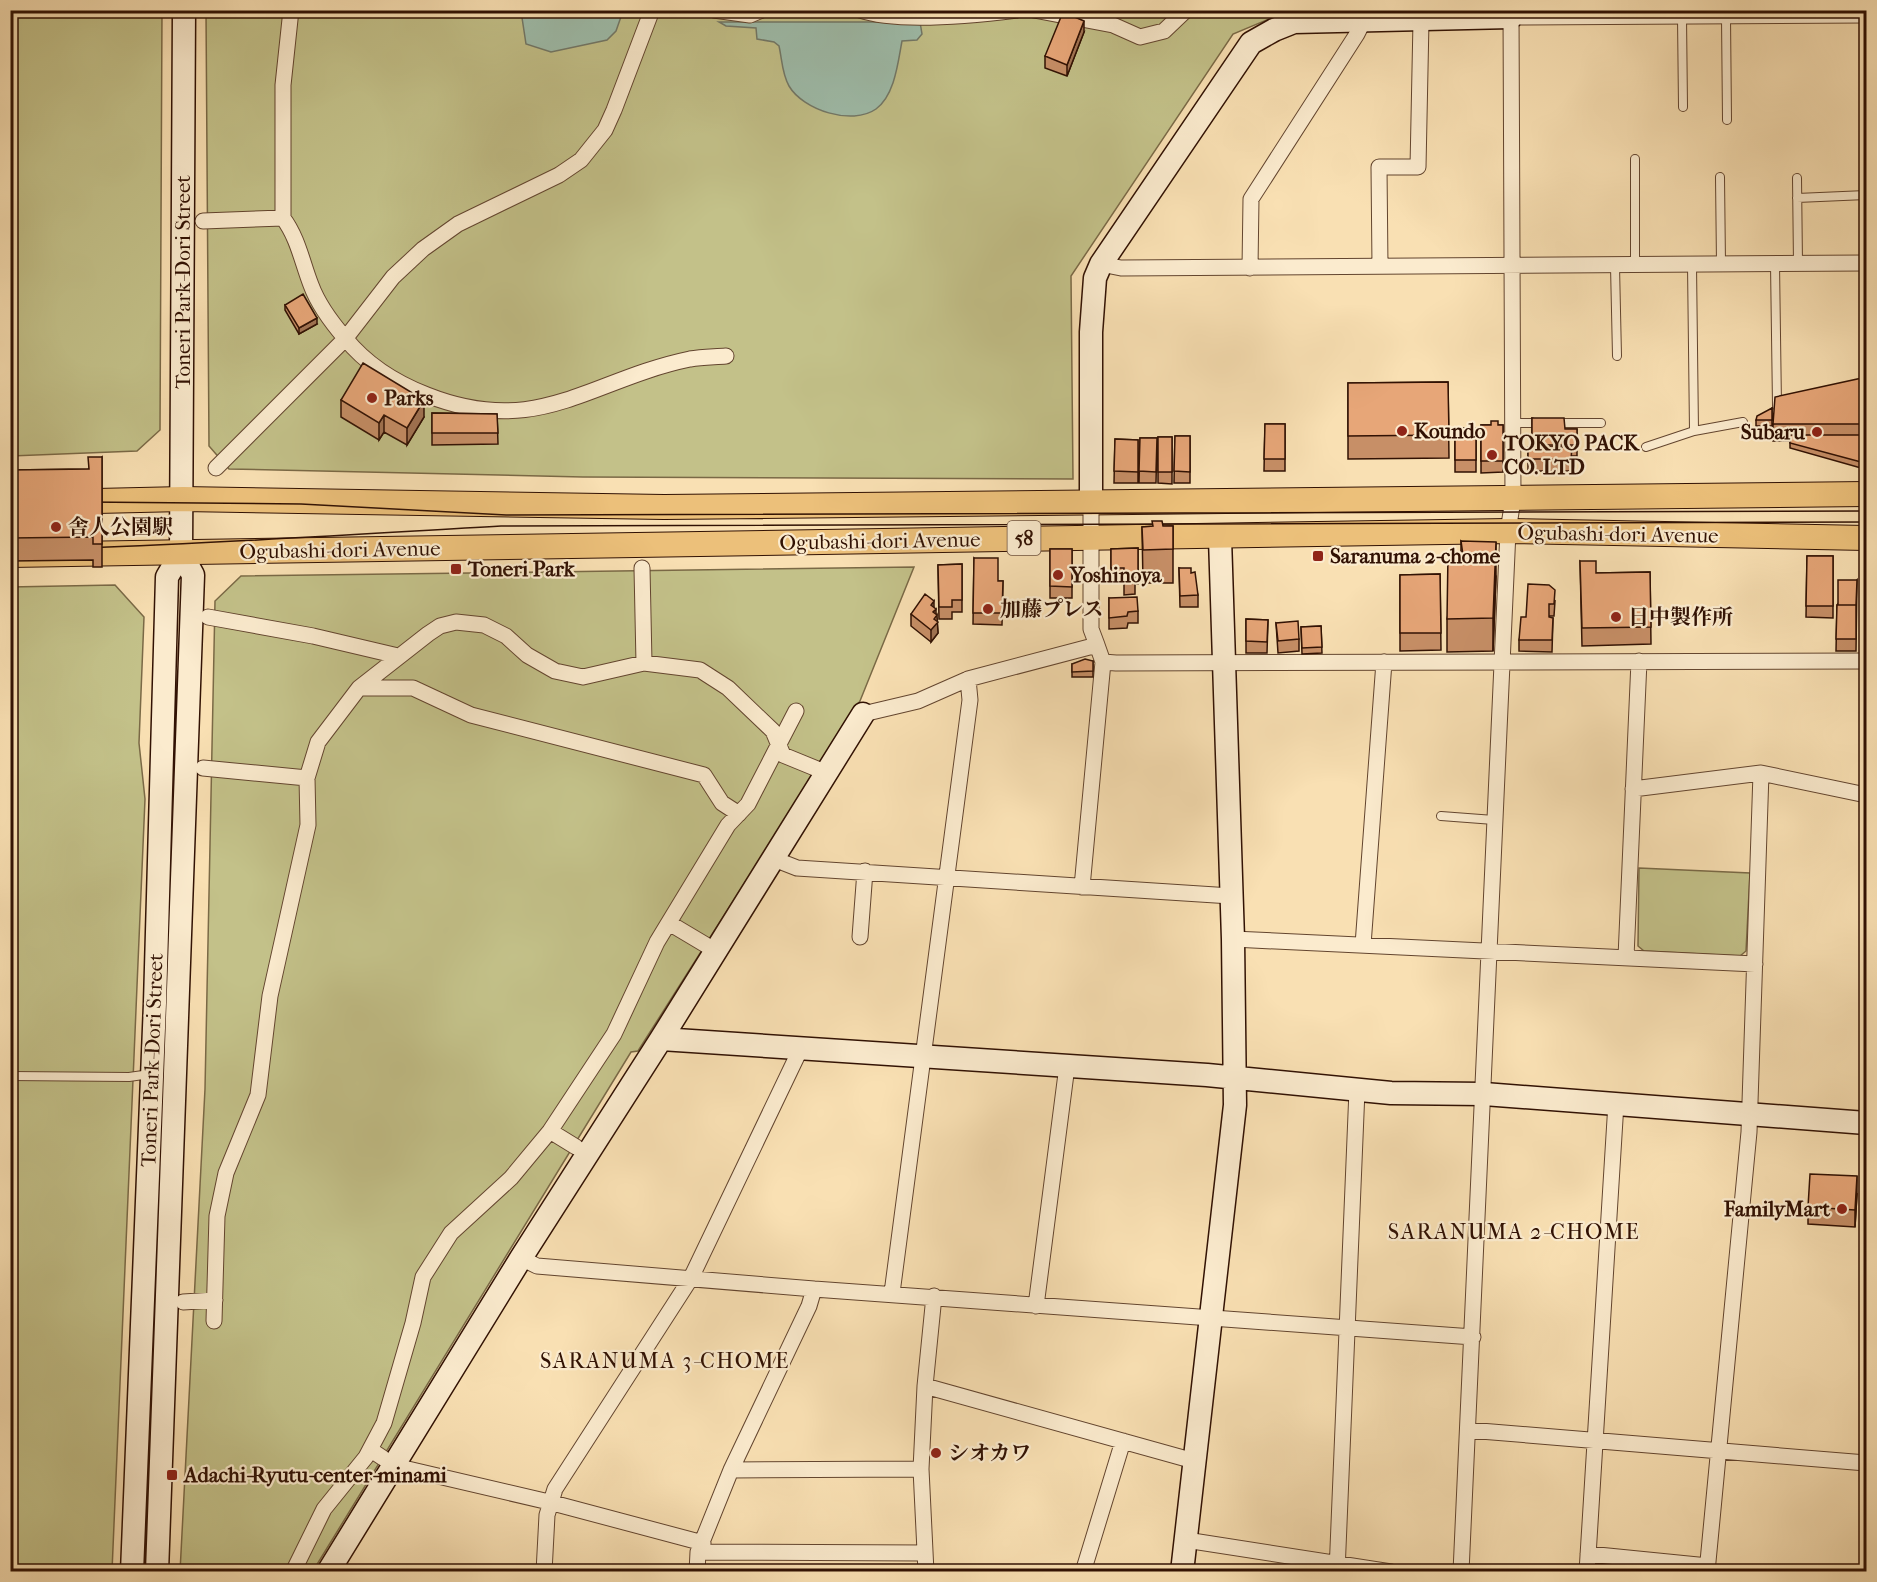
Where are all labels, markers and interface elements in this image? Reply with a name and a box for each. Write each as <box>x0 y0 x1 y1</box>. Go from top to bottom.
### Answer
street label: Toneri Park-Dori Street <box>171 175 195 389</box>
place label: Parks <box>384 386 434 410</box>
marker: Parks <box>365 391 379 405</box>
place label: Koundo <box>1414 419 1486 443</box>
place label: Subaru <box>1741 420 1805 444</box>
marker: Koundo <box>1395 424 1409 438</box>
marker: Subaru <box>1810 425 1824 439</box>
place label: TOKYO PACK CO. LTD <box>1503 431 1640 479</box>
marker: TOKYO PACK CO. LTD <box>1485 448 1499 462</box>
place label: 舎人公園駅 <box>68 515 173 539</box>
marker: 舎人公園駅 <box>49 520 63 534</box>
street label: Ogubashi-dori Avenue <box>1517 520 1719 548</box>
road number: 58 <box>1008 521 1040 555</box>
street label: Ogubashi-dori Avenue <box>779 527 981 555</box>
street label: Ogubashi-dori Avenue <box>239 536 441 564</box>
place label: Saranuma 2-chome <box>1330 544 1501 568</box>
marker: Saranuma 2-chome <box>1311 549 1325 563</box>
place label: Toneri Park <box>467 557 576 581</box>
marker: Toneri Park <box>449 562 463 576</box>
place label: Yoshinoya <box>1069 563 1163 587</box>
marker: Yoshinoya <box>1051 568 1065 582</box>
place label: 加藤プレス <box>1000 597 1104 621</box>
marker: 加藤プレス <box>981 602 995 616</box>
place label: 日中製作所 <box>1628 605 1733 629</box>
marker: 日中製作所 <box>1609 610 1623 624</box>
street label: Toneri Park-Dori Street <box>136 952 168 1167</box>
place label: FamilyMart <box>1723 1197 1831 1221</box>
marker: FamilyMart <box>1835 1202 1849 1216</box>
district label: SARANUMA 2-CHOME <box>1388 1219 1640 1245</box>
district label: SARANUMA 3-CHOME <box>540 1348 790 1374</box>
place label: シオカワ <box>948 1441 1031 1465</box>
marker: シオカワ <box>929 1446 943 1460</box>
place label: Adachi-Ryutu-center-minami <box>182 1463 448 1487</box>
marker: Adachi-Ryutu-center-minami <box>165 1468 179 1482</box>

